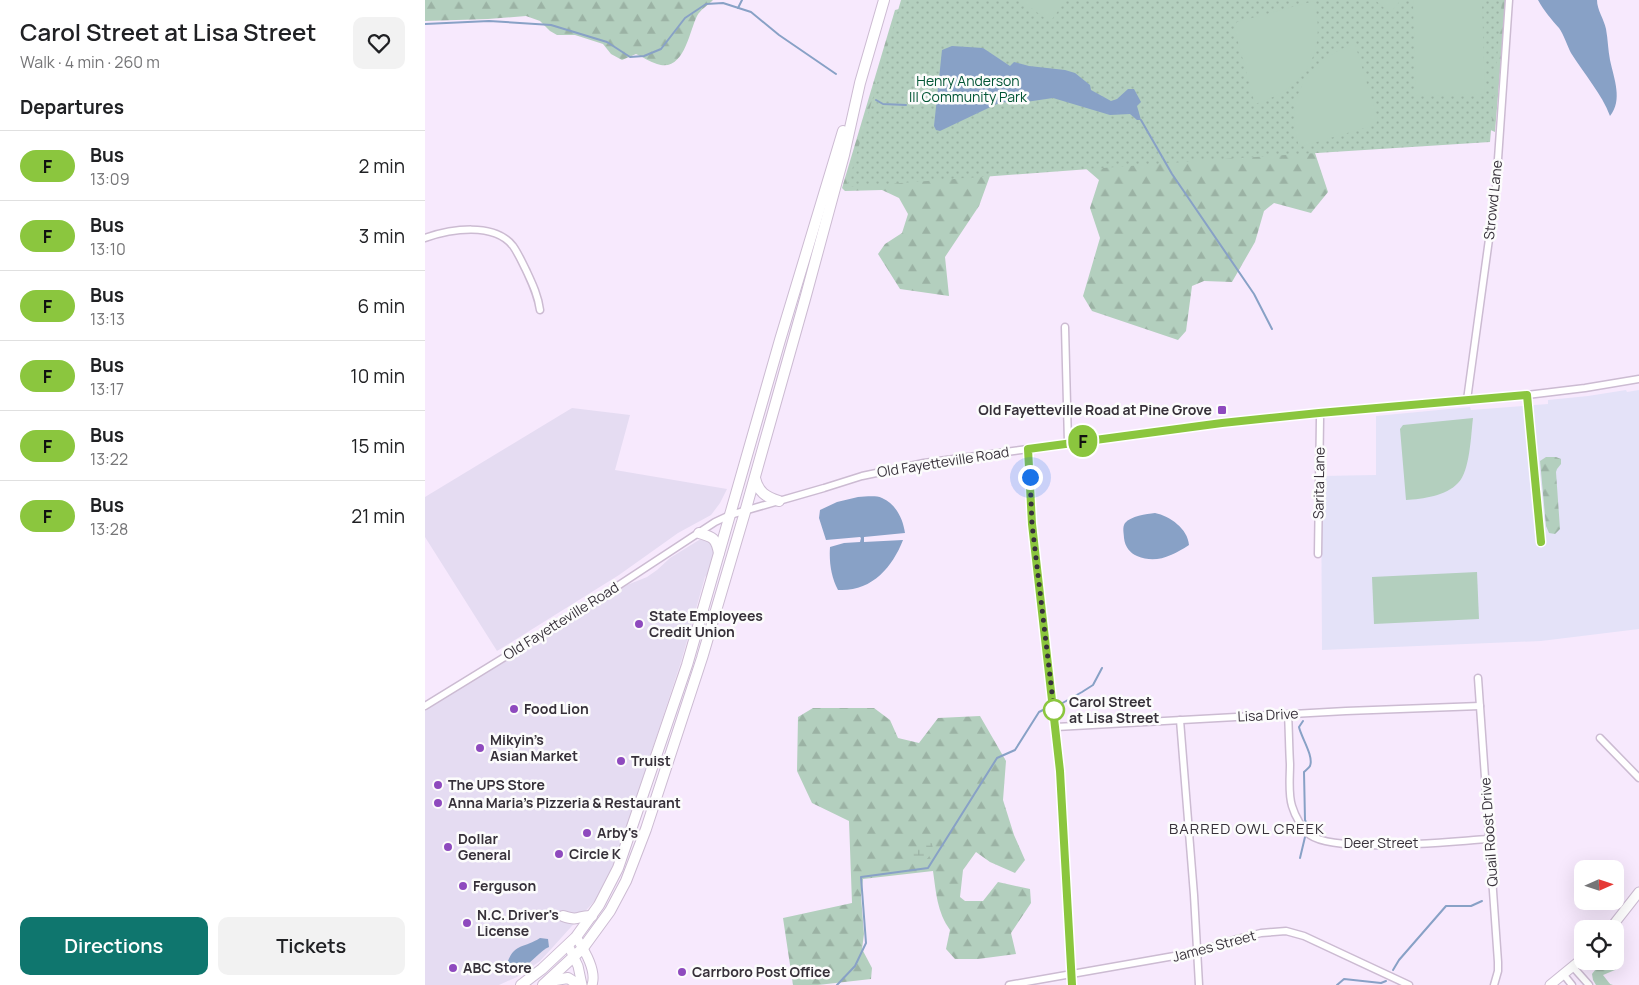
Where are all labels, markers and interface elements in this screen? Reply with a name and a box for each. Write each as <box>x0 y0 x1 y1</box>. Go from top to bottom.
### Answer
text: Carol Street at Lisa Street <box>20 15 317 48</box>
button: heart <box>353 17 405 69</box>
text: Walk · 4 min · 260 m <box>20 51 160 73</box>
park label: Henry Anderson III Community Park <box>909 71 1028 106</box>
text: Departures <box>20 94 124 120</box>
text: Bus <box>90 142 124 168</box>
text: 2 min <box>359 153 405 179</box>
text: F <box>43 154 52 178</box>
street label: Strowd Lane <box>1479 159 1506 241</box>
text: 13:09 <box>90 168 130 190</box>
text: Bus <box>90 212 124 238</box>
text: 3 min <box>359 223 405 249</box>
text: F <box>43 224 52 248</box>
text: 13:10 <box>90 238 126 260</box>
text: Bus <box>90 282 124 308</box>
text: 6 min <box>358 293 405 319</box>
text: F <box>43 294 52 318</box>
text: 13:13 <box>90 308 125 330</box>
text: Bus <box>90 352 124 378</box>
text: 10 min <box>350 363 405 389</box>
text: F <box>43 364 52 388</box>
text: 13:17 <box>90 378 124 400</box>
place label: Old Fayetteville Road at Pine Grove <box>978 400 1212 419</box>
marker: Old Fayetteville Road at Pine Grove <box>1216 404 1228 416</box>
text: Bus <box>90 422 124 448</box>
line badge: F <box>1067 425 1099 457</box>
text: F <box>1078 429 1088 453</box>
text: 15 min <box>351 433 405 459</box>
text: F <box>43 434 52 458</box>
street label: Old Fayetteville Road <box>876 442 1010 481</box>
street label: Sarita Lane <box>1308 447 1329 519</box>
text: 13:22 <box>90 448 128 470</box>
your location <box>1018 465 1043 490</box>
text: Bus <box>90 492 124 518</box>
text: 21 min <box>351 503 405 529</box>
text: F <box>43 504 52 528</box>
text: 13:28 <box>90 518 128 540</box>
street label: Old Fayetteville Road <box>499 577 622 664</box>
place label: State Employees Credit Union <box>649 606 763 641</box>
marker: State Employees Credit Union <box>633 618 645 630</box>
place label: Carol Street at Lisa Street <box>1069 692 1159 727</box>
place label: Food Lion <box>524 699 589 718</box>
marker: Carol Street at Lisa Street <box>1043 699 1065 721</box>
marker: Food Lion <box>508 703 520 715</box>
street label: Lisa Drive <box>1237 703 1299 726</box>
place label: Mikyin’s Asian Market <box>490 730 578 765</box>
marker: Mikyin’s Asian Market <box>474 742 486 754</box>
place label: Truist <box>631 751 671 770</box>
marker: Truist <box>615 755 627 767</box>
place label: The UPS Store <box>448 775 545 794</box>
street label: Quail Roost Drive <box>1475 777 1502 887</box>
marker: The UPS Store <box>432 779 444 791</box>
place label: Anna Maria's Pizzeria & Restaurant <box>448 793 681 812</box>
marker: Anna Maria's Pizzeria & Restaurant <box>432 797 444 809</box>
district label: BARRED OWL CREEK <box>1169 818 1325 839</box>
place label: Arby's <box>597 823 638 842</box>
marker: Arby's <box>581 827 593 839</box>
place label: Dollar General <box>458 829 511 864</box>
street label: Deer Street <box>1344 833 1419 852</box>
marker: Dollar General <box>442 841 454 853</box>
place label: Circle K <box>569 844 622 863</box>
marker: Circle K <box>553 848 565 860</box>
north arrow <box>1574 860 1624 910</box>
map controls <box>1574 860 1624 970</box>
place label: Ferguson <box>473 876 536 895</box>
marker: Ferguson <box>457 880 469 892</box>
place label: N.C. Driver's License <box>477 905 559 940</box>
button: Directions <box>20 917 208 975</box>
button: Tickets <box>218 917 405 975</box>
marker: N.C. Driver's License <box>461 917 473 929</box>
button: locate <box>1574 920 1624 970</box>
street label: James Street <box>1170 925 1258 966</box>
place label: ABC Store <box>463 958 532 977</box>
marker: ABC Store <box>447 962 459 974</box>
place label: Carrboro Post Office <box>692 962 830 981</box>
marker: Carrboro Post Office <box>676 966 688 978</box>

